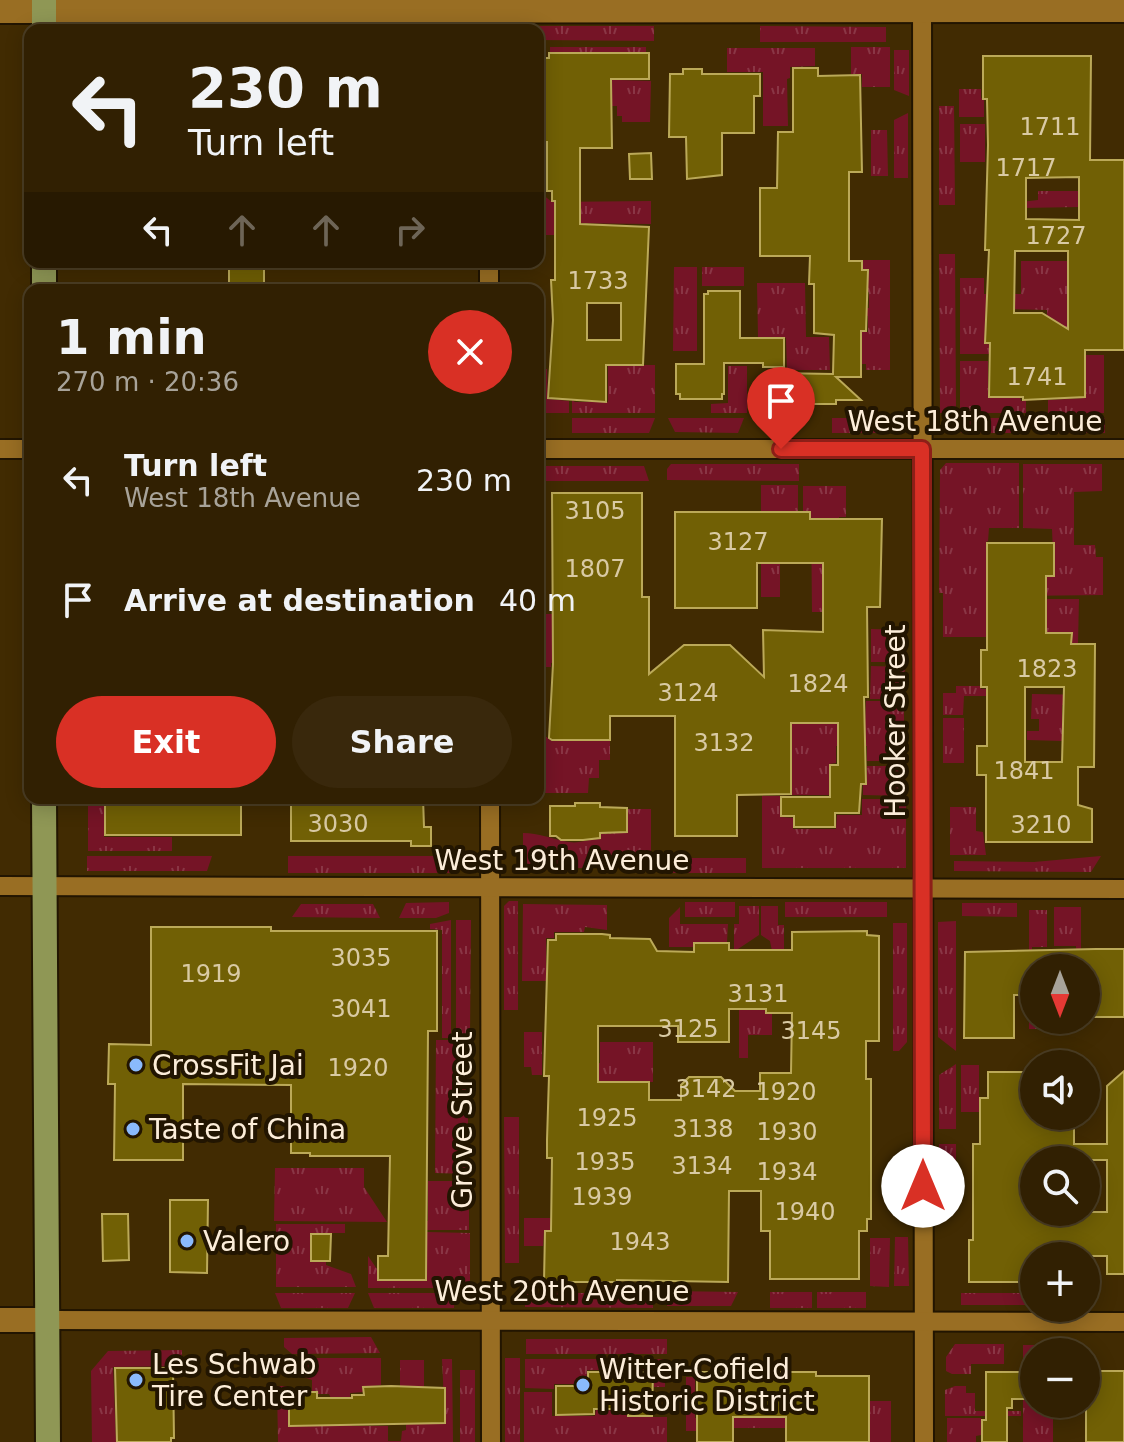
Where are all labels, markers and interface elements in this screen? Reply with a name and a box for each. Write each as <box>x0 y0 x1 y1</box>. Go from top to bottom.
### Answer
text: 230 m <box>188 55 383 120</box>
icon: left <box>56 56 160 160</box>
house number: 1711 <box>1019 113 1081 141</box>
text: Turn left <box>188 122 334 163</box>
house number: 1717 <box>995 154 1057 182</box>
icon: left <box>136 208 180 252</box>
icon: ahead <box>220 208 264 252</box>
icon: ahead <box>304 208 348 252</box>
icon: right <box>388 208 432 252</box>
house number: 1727 <box>1025 222 1087 250</box>
house number: 1733 <box>567 267 629 295</box>
text: 1 min <box>56 309 207 365</box>
button: close <box>428 310 512 394</box>
house number: 1741 <box>1006 363 1068 391</box>
text: 270 m · 20:36 <box>56 367 239 397</box>
pin <box>747 367 815 449</box>
icon: arrive <box>759 379 803 423</box>
street label: West 18th Avenue <box>847 405 1103 438</box>
text: Turn left <box>124 448 267 483</box>
icon: left <box>56 458 100 502</box>
text: 230 m <box>416 463 512 498</box>
text: West 18th Avenue <box>124 483 361 513</box>
house number: 3105 <box>564 497 626 525</box>
house number: 3127 <box>707 528 769 556</box>
house number: 1807 <box>564 555 626 583</box>
icon: arrive <box>56 578 100 622</box>
text: Arrive at destination <box>124 583 475 618</box>
text: 40 m <box>499 583 576 618</box>
street label: Hooker Street <box>879 624 912 818</box>
house number: 1823 <box>1016 655 1078 683</box>
house number: 1824 <box>787 670 849 698</box>
house number: 3124 <box>657 679 719 707</box>
button: Exit <box>56 696 276 788</box>
button: Share <box>292 696 512 788</box>
house number: 3132 <box>693 729 755 757</box>
house number: 1841 <box>993 757 1055 785</box>
house number: 3030 <box>307 810 369 838</box>
house number: 3210 <box>1010 811 1072 839</box>
street label: West 19th Avenue <box>434 844 690 877</box>
house number: 3035 <box>330 944 392 972</box>
north arrow <box>1020 954 1100 1034</box>
map controls <box>1020 954 1100 1418</box>
house number: 1919 <box>180 960 242 988</box>
house number: 3131 <box>727 980 789 1008</box>
house number: 3041 <box>330 995 392 1023</box>
house number: 3125 <box>657 1015 719 1043</box>
house number: 3145 <box>780 1017 842 1045</box>
street label: Grove Street <box>446 1031 479 1209</box>
place label: CrossFit Jai <box>152 1049 304 1082</box>
button: sound <box>1020 1050 1100 1130</box>
house number: 1920 <box>327 1054 389 1082</box>
marker: CrossFit Jai <box>127 1056 145 1074</box>
house number: 3142 <box>675 1075 737 1103</box>
house number: 1920 <box>755 1078 817 1106</box>
house number: 1925 <box>576 1104 638 1132</box>
place label: Taste of China <box>148 1113 346 1146</box>
house number: 3138 <box>672 1115 734 1143</box>
house number: 1930 <box>756 1118 818 1146</box>
marker: Taste of China <box>124 1120 142 1138</box>
position arrow <box>881 1144 965 1228</box>
button: search <box>1020 1146 1100 1226</box>
house number: 1935 <box>574 1148 636 1176</box>
house number: 3134 <box>671 1152 733 1180</box>
house number: 1934 <box>756 1158 818 1186</box>
house number: 1939 <box>571 1183 633 1211</box>
house number: 1940 <box>774 1198 836 1226</box>
place label: Valero <box>203 1225 290 1258</box>
house number: 1943 <box>609 1228 671 1256</box>
marker: Valero <box>178 1232 196 1250</box>
button: + <box>1020 1242 1100 1322</box>
street label: West 20th Avenue <box>434 1275 690 1308</box>
button: − <box>1020 1338 1100 1418</box>
place label: Les Schwab Tire Center <box>151 1348 317 1413</box>
place label: Witter-Cofield Historic District <box>599 1353 815 1418</box>
marker: Les Schwab Tire Center <box>127 1371 145 1389</box>
marker: Witter-Cofield Historic District <box>574 1376 592 1394</box>

